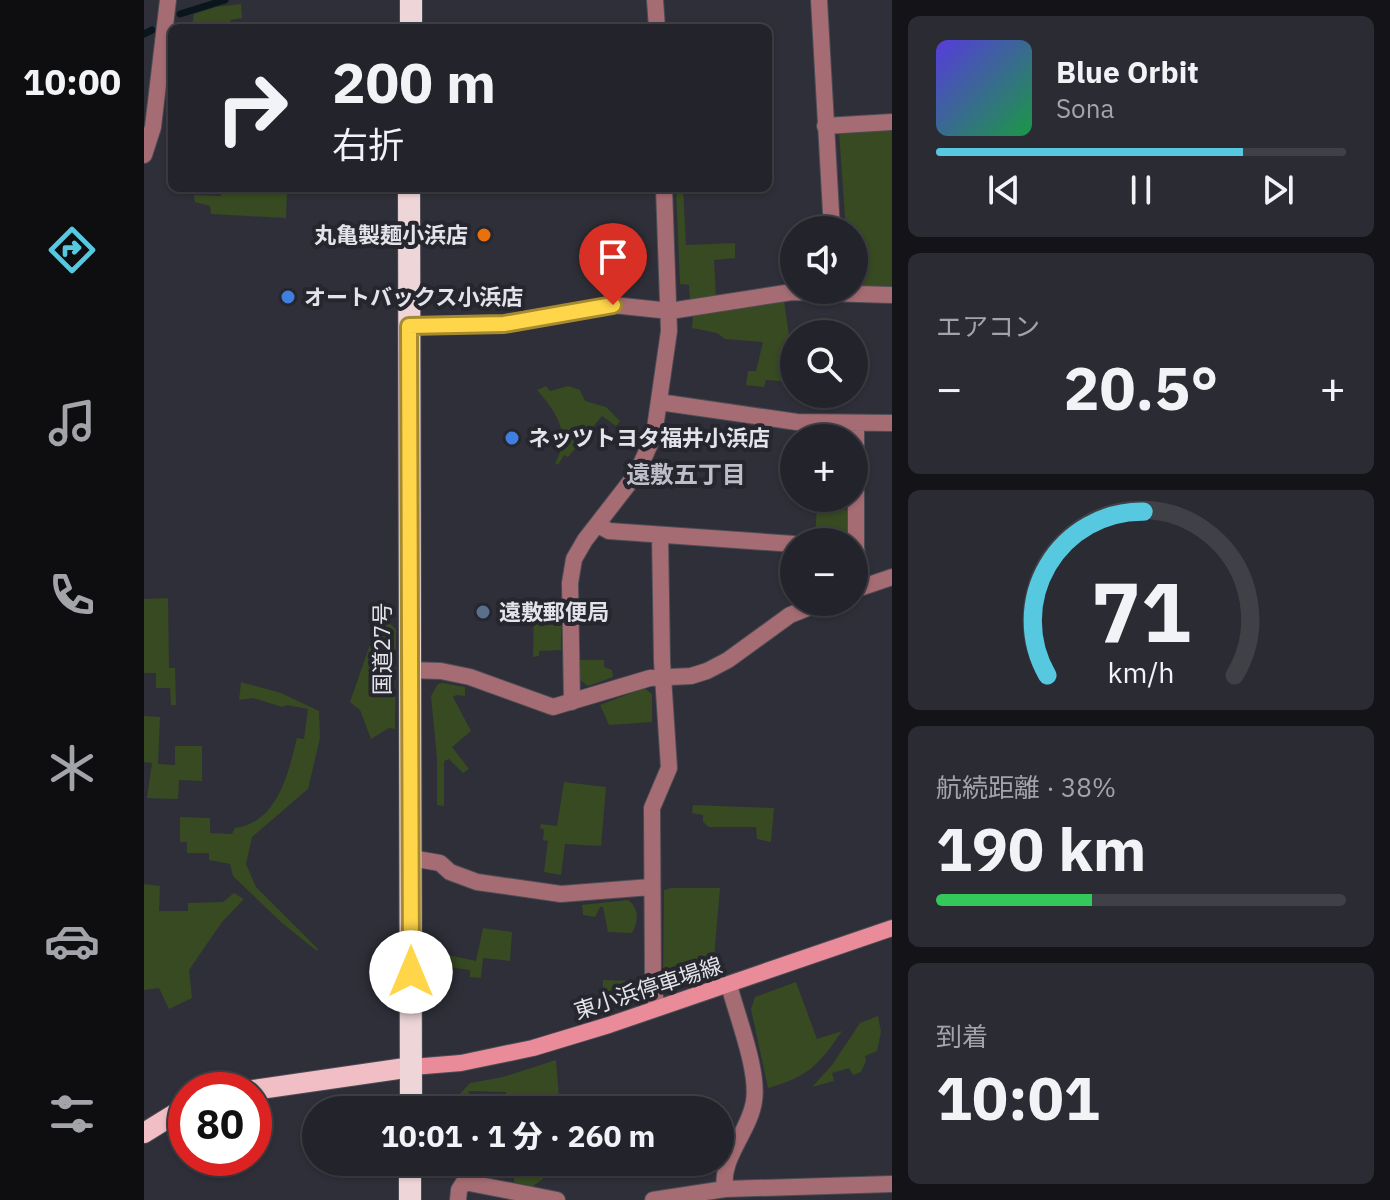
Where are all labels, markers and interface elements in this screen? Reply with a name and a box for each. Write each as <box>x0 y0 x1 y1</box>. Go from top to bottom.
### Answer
text: 200 m <box>332 46 496 118</box>
text: Blue Orbit <box>1056 52 1199 91</box>
icon: right <box>200 56 304 160</box>
text: 10:00 <box>23 58 121 105</box>
text: Sona <box>1056 91 1114 125</box>
text: 右折 <box>332 121 404 168</box>
icon: previous <box>982 168 1026 212</box>
icon: pause <box>1119 168 1163 212</box>
icon: next <box>1256 168 1300 212</box>
map controls <box>780 216 868 616</box>
button: sound <box>780 216 868 304</box>
place label: 丸亀製麺小浜店 <box>314 220 468 249</box>
icon: directions <box>44 222 100 278</box>
pin <box>579 223 647 305</box>
marker: 丸亀製麺小浜店 <box>475 226 493 244</box>
icon: arrive <box>591 235 635 279</box>
place label: オートバックス小浜店 <box>304 282 523 311</box>
marker: オートバックス小浜店 <box>279 288 297 306</box>
text: エアコン <box>936 309 1040 343</box>
button: search <box>780 320 868 408</box>
text: 20.5° <box>1064 348 1218 427</box>
text: − <box>936 359 962 416</box>
text: + <box>1320 359 1346 416</box>
icon: music <box>44 395 100 451</box>
place label: ネッツトヨタ福井小浜店 <box>528 423 770 452</box>
button: + <box>780 424 868 512</box>
marker: ネッツトヨタ福井小浜店 <box>503 429 521 447</box>
district label: 遠敷五丁目 <box>626 458 746 490</box>
button: − <box>780 528 868 616</box>
text: 71 <box>1091 557 1191 665</box>
icon: phone <box>44 567 100 623</box>
place label: 遠敷郵便局 <box>499 597 609 626</box>
street label: 国道27号 <box>367 603 396 695</box>
marker: 遠敷郵便局 <box>474 603 492 621</box>
text: km/h <box>1107 654 1175 691</box>
icon: climate <box>44 740 100 796</box>
text: 航続距離 · 38% <box>936 770 1116 804</box>
text: 190 km <box>936 809 1146 888</box>
icon: car <box>44 913 100 969</box>
position arrow <box>369 930 453 1014</box>
street label: 東小浜停車場線 <box>570 950 726 1025</box>
text: 到着 <box>936 1019 988 1053</box>
text: 10:01 <box>936 1058 1100 1137</box>
speed limit sign: 80 <box>168 1072 272 1176</box>
icon: filters <box>44 1086 100 1142</box>
text: 10:01 · 1 分 · 260 m <box>381 1116 655 1155</box>

